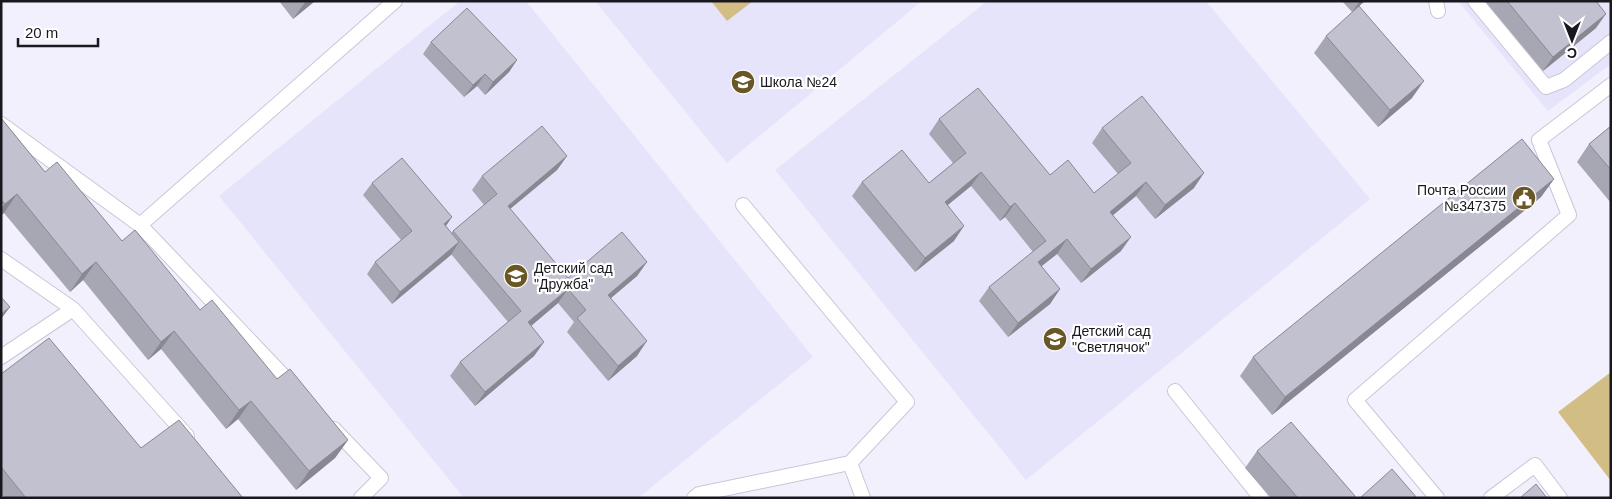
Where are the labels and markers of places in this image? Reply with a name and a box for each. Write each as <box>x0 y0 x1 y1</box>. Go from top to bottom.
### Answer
school or university icon: Школа №24 <box>730 69 756 95</box>
place label: Школа №24 <box>760 74 837 90</box>
place label: Почта России №347375 <box>1417 182 1506 214</box>
public building icon: Почта России №347375 <box>1511 185 1537 211</box>
place label: Детский сад "Дружба" <box>534 260 613 292</box>
school or university icon: Детский сад "Дружба" <box>503 263 529 289</box>
place label: Детский сад "Светлячок" <box>1072 323 1151 355</box>
school or university icon: Детский сад "Светлячок" <box>1042 326 1068 352</box>

